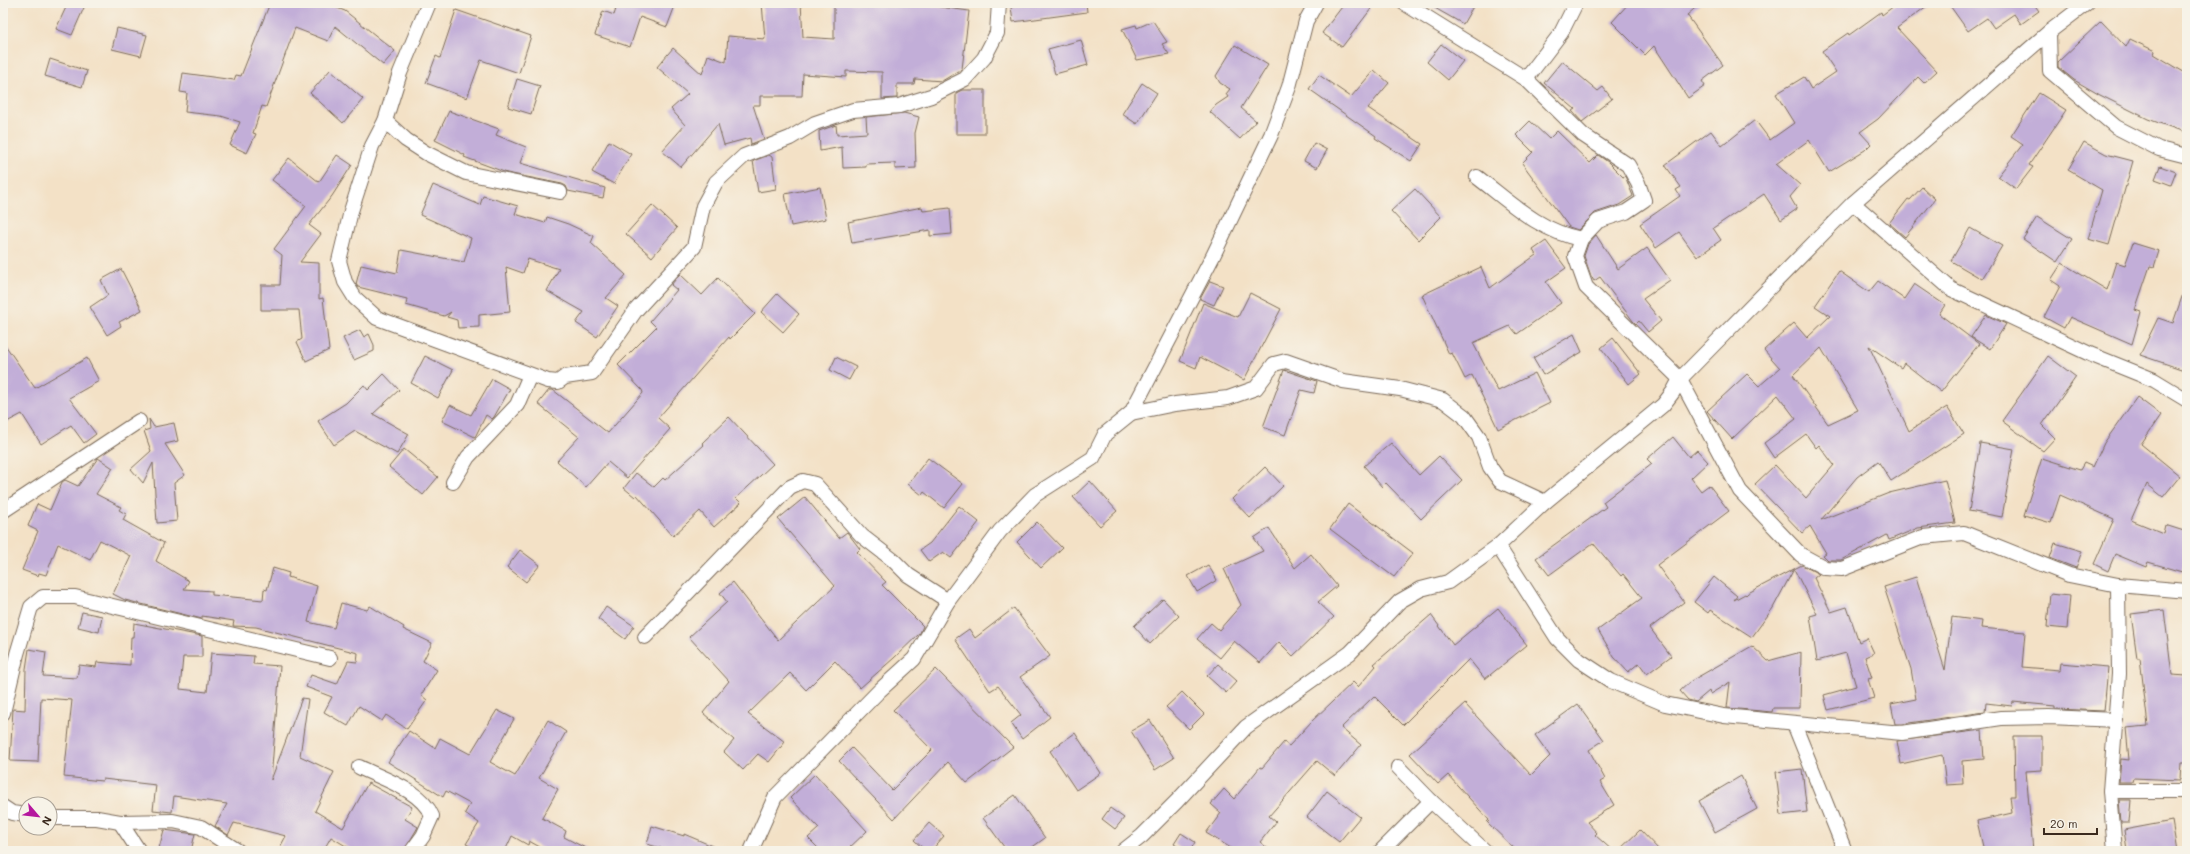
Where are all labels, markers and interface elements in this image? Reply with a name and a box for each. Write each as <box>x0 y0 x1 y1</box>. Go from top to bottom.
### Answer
north arrow <box>18 796 58 836</box>
scale bar <box>2044 810 2097 836</box>
text: N <box>39 814 56 828</box>
text: 20 m <box>2050 815 2078 831</box>

